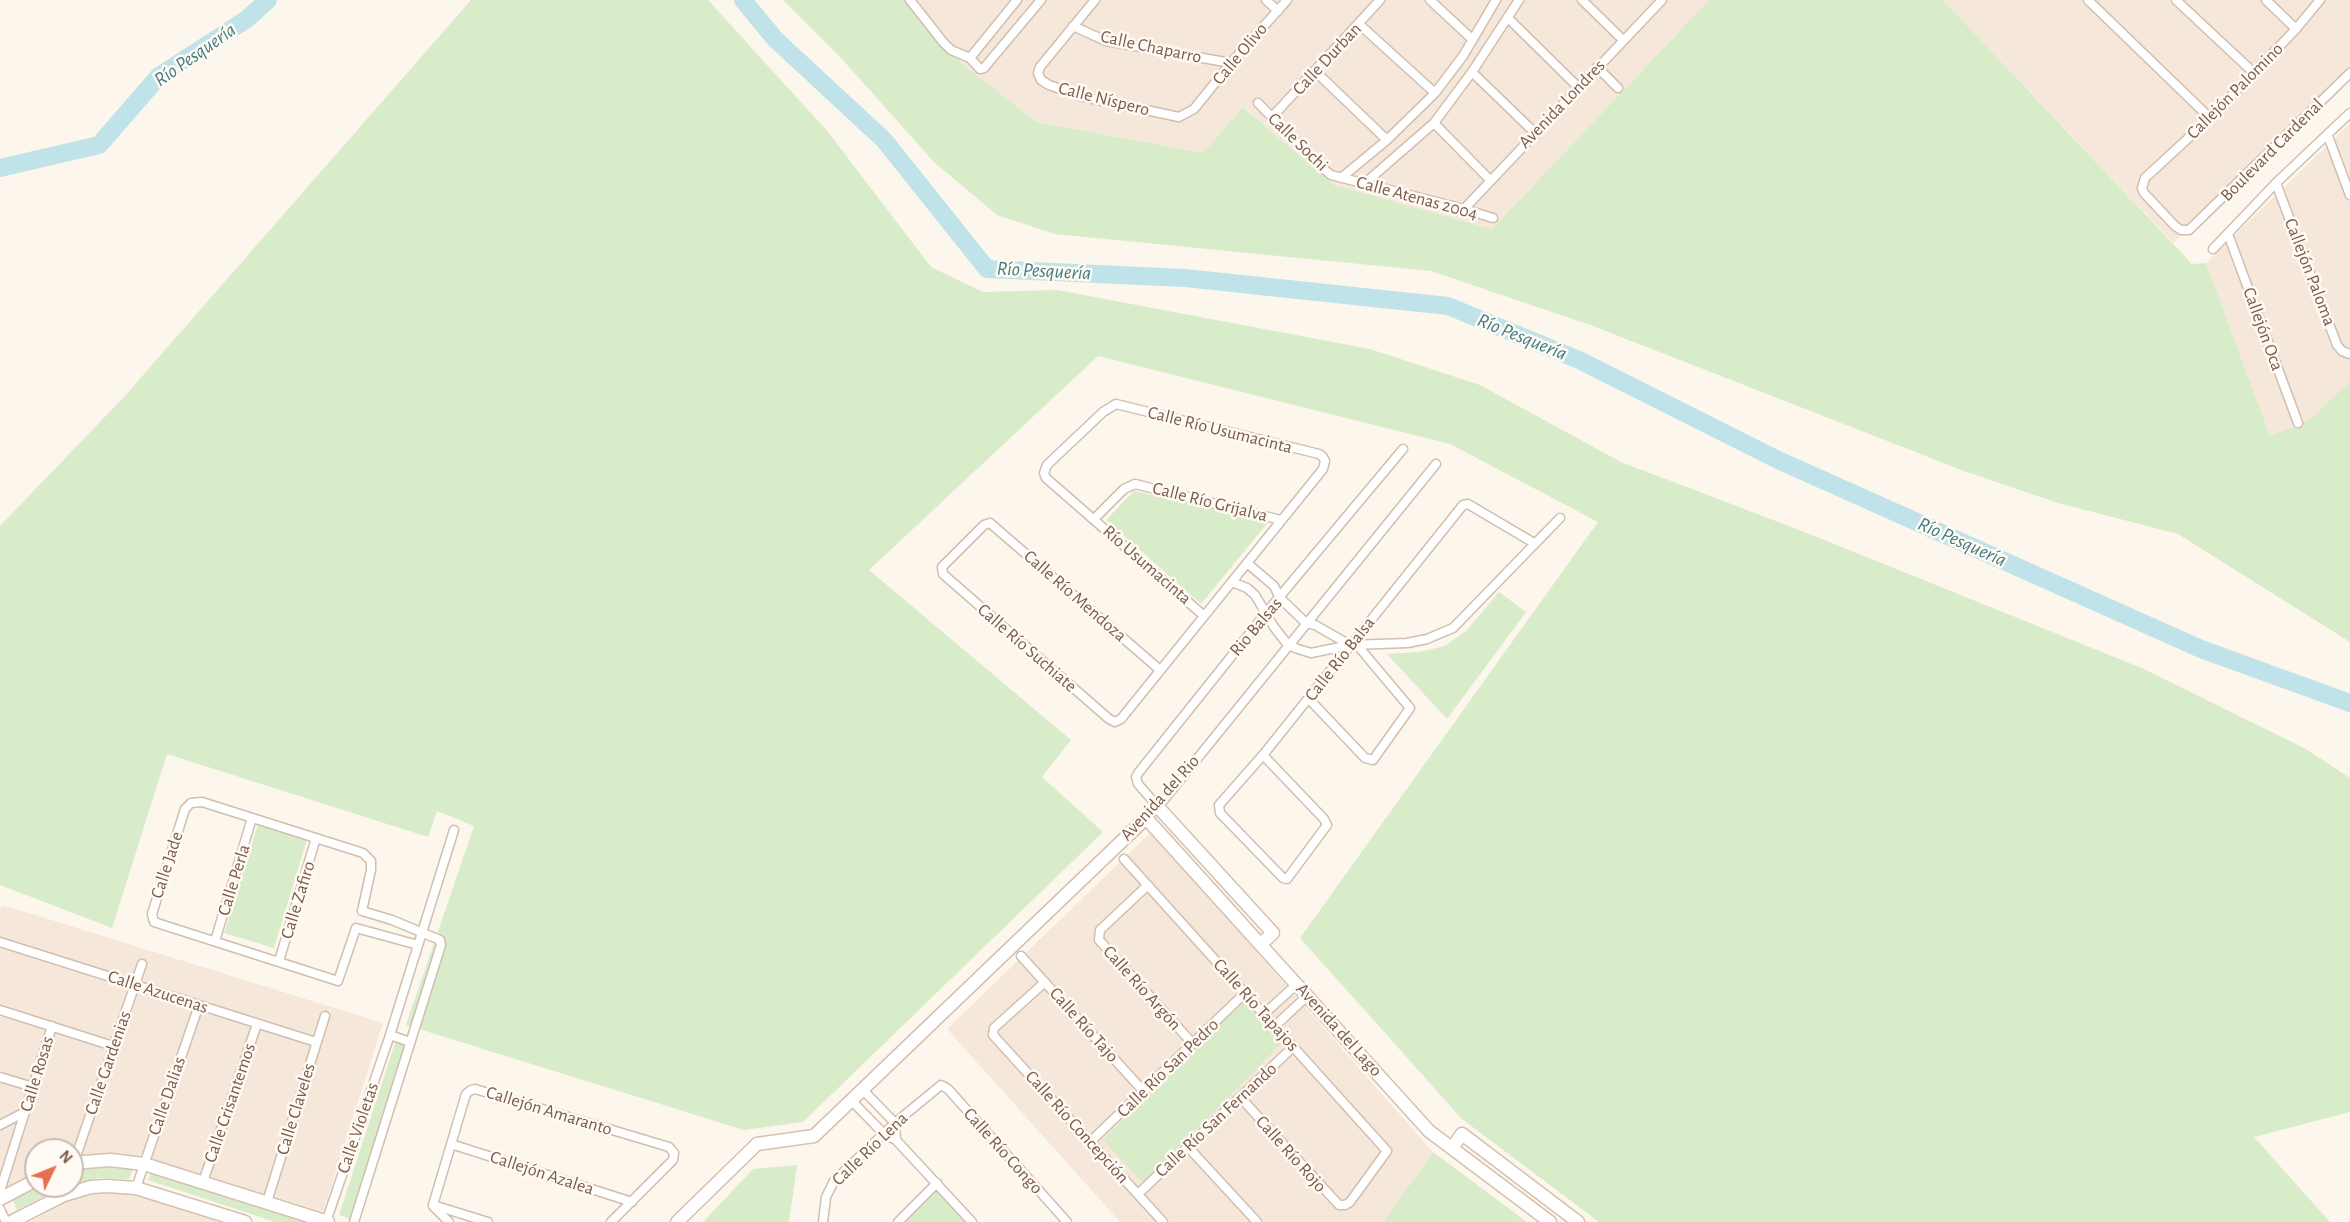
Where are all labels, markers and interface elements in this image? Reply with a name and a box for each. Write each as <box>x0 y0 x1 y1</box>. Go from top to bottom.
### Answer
water label: Río Pesquería <box>149 18 241 92</box>
street label: Calle Durban <box>1288 18 1366 100</box>
street label: Calle Olivo <box>1208 19 1272 89</box>
street label: Calle Chaparro <box>1099 26 1203 68</box>
street label: Callejón Palomino <box>2182 38 2288 144</box>
street label: Avenida Londres <box>1514 55 1610 153</box>
street label: Calle Níspero <box>1056 77 1152 121</box>
street label: Boulevard Cardenal <box>2216 94 2328 206</box>
street label: Calle Sochi <box>1263 108 1333 176</box>
street label: Calle Atenas 2004 <box>1354 171 1480 225</box>
street label: Callejón Paloma <box>2280 215 2340 329</box>
water label: Río Pesquería <box>996 257 1092 285</box>
street label: Callejón Oca <box>2238 284 2288 374</box>
water label: Río Pesquería <box>1474 308 1570 366</box>
street label: Calle Río Usumacinta <box>1145 402 1295 458</box>
street label: Calle Río Grijalva <box>1150 477 1270 527</box>
water label: Río Pesquería <box>1914 512 2010 572</box>
street label: Río Usumacinta <box>1098 521 1196 609</box>
street label: Calle Río Mendoza <box>1019 546 1131 646</box>
street label: Rio Balsas <box>1225 593 1287 661</box>
street label: Calle Río Suchiate <box>973 599 1081 697</box>
street label: Calle Río Balsa <box>1300 612 1380 706</box>
street label: Avenida del Rio <box>1116 751 1204 845</box>
street label: Calle Jade <box>146 829 188 901</box>
street label: Calle Perla <box>213 842 255 918</box>
street label: Calle Zafiro <box>276 859 320 941</box>
street label: Calle Río Argón <box>1098 941 1186 1035</box>
street label: Calle Río Tapajos <box>1209 954 1303 1056</box>
street label: Calle Azucenas <box>105 966 211 1018</box>
street label: Avenida del Lago <box>1291 979 1387 1081</box>
street label: Calle Río Tajo <box>1045 983 1123 1067</box>
street label: Calle Gardenias <box>80 1008 136 1118</box>
street label: Calle Río San Pedro <box>1113 1014 1223 1122</box>
street label: Calle Rosas <box>15 1034 59 1114</box>
street label: Calle Crisantemos <box>199 1040 261 1166</box>
street label: Calle Dalias <box>144 1054 190 1138</box>
street label: Calle Río San Fernando <box>1151 1058 1281 1182</box>
street label: Calle Claveles <box>272 1061 320 1157</box>
street label: Calle Río Concepción <box>1021 1066 1133 1188</box>
street label: Calle Violetas <box>332 1080 384 1176</box>
street label: Callejón Amaranto <box>483 1082 615 1140</box>
street label: Calle Río Congo <box>959 1103 1047 1199</box>
street label: Calle Río Lena <box>828 1107 912 1191</box>
street label: Calle Río Rojo <box>1251 1111 1331 1197</box>
north arrow <box>24 1138 84 1198</box>
street label: Callejón Azalea <box>487 1146 597 1200</box>
text: N <box>56 1148 75 1167</box>

